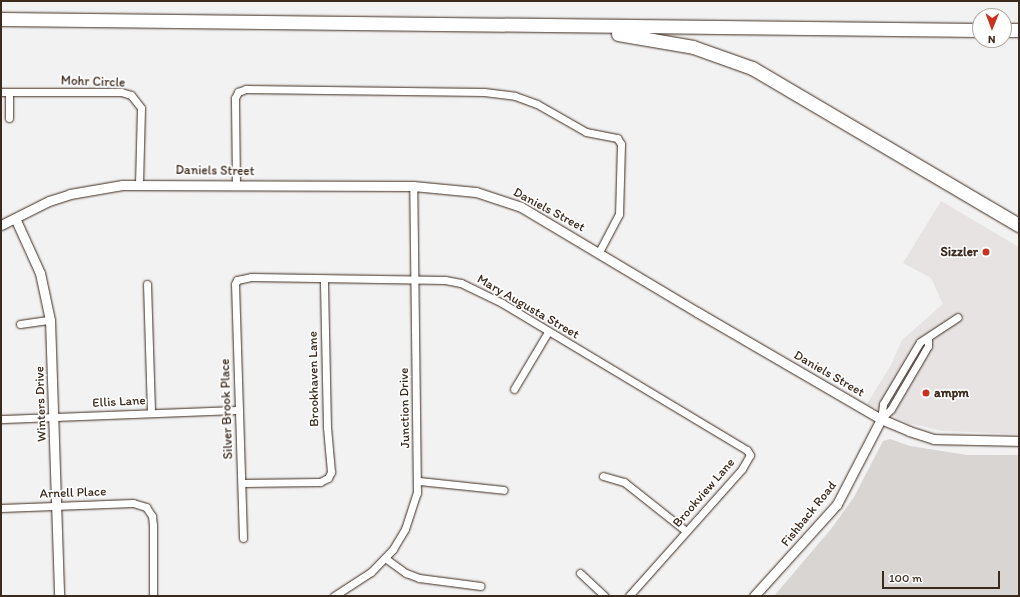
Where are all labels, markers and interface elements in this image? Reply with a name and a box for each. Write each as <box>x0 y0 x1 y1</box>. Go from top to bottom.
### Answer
north arrow <box>972 8 1012 48</box>
text: N <box>988 33 996 46</box>
street label: Mohr Circle <box>61 73 125 91</box>
street label: Daniels Street <box>175 163 255 179</box>
street label: Daniels Street <box>510 185 588 235</box>
place label: Sizzler <box>940 244 978 260</box>
marker: Sizzler <box>981 247 991 257</box>
street label: Mary Augusta Street <box>474 271 582 343</box>
street label: Brookhaven Lane <box>305 331 323 427</box>
street label: Daniels Street <box>791 347 867 401</box>
street label: Silver Brook Place <box>217 358 237 460</box>
street label: Winters Drive <box>32 366 50 442</box>
street label: Junction Drive <box>396 367 414 449</box>
place label: ampm <box>934 385 969 401</box>
marker: ampm <box>921 388 931 398</box>
street label: Ellis Lane <box>92 393 146 411</box>
street label: Brookview Lane <box>669 455 739 531</box>
street label: Fishback Road <box>778 478 840 550</box>
street label: Arnell Place <box>39 484 107 502</box>
scale bar <box>884 563 1002 589</box>
text: 100 m <box>889 571 922 585</box>

